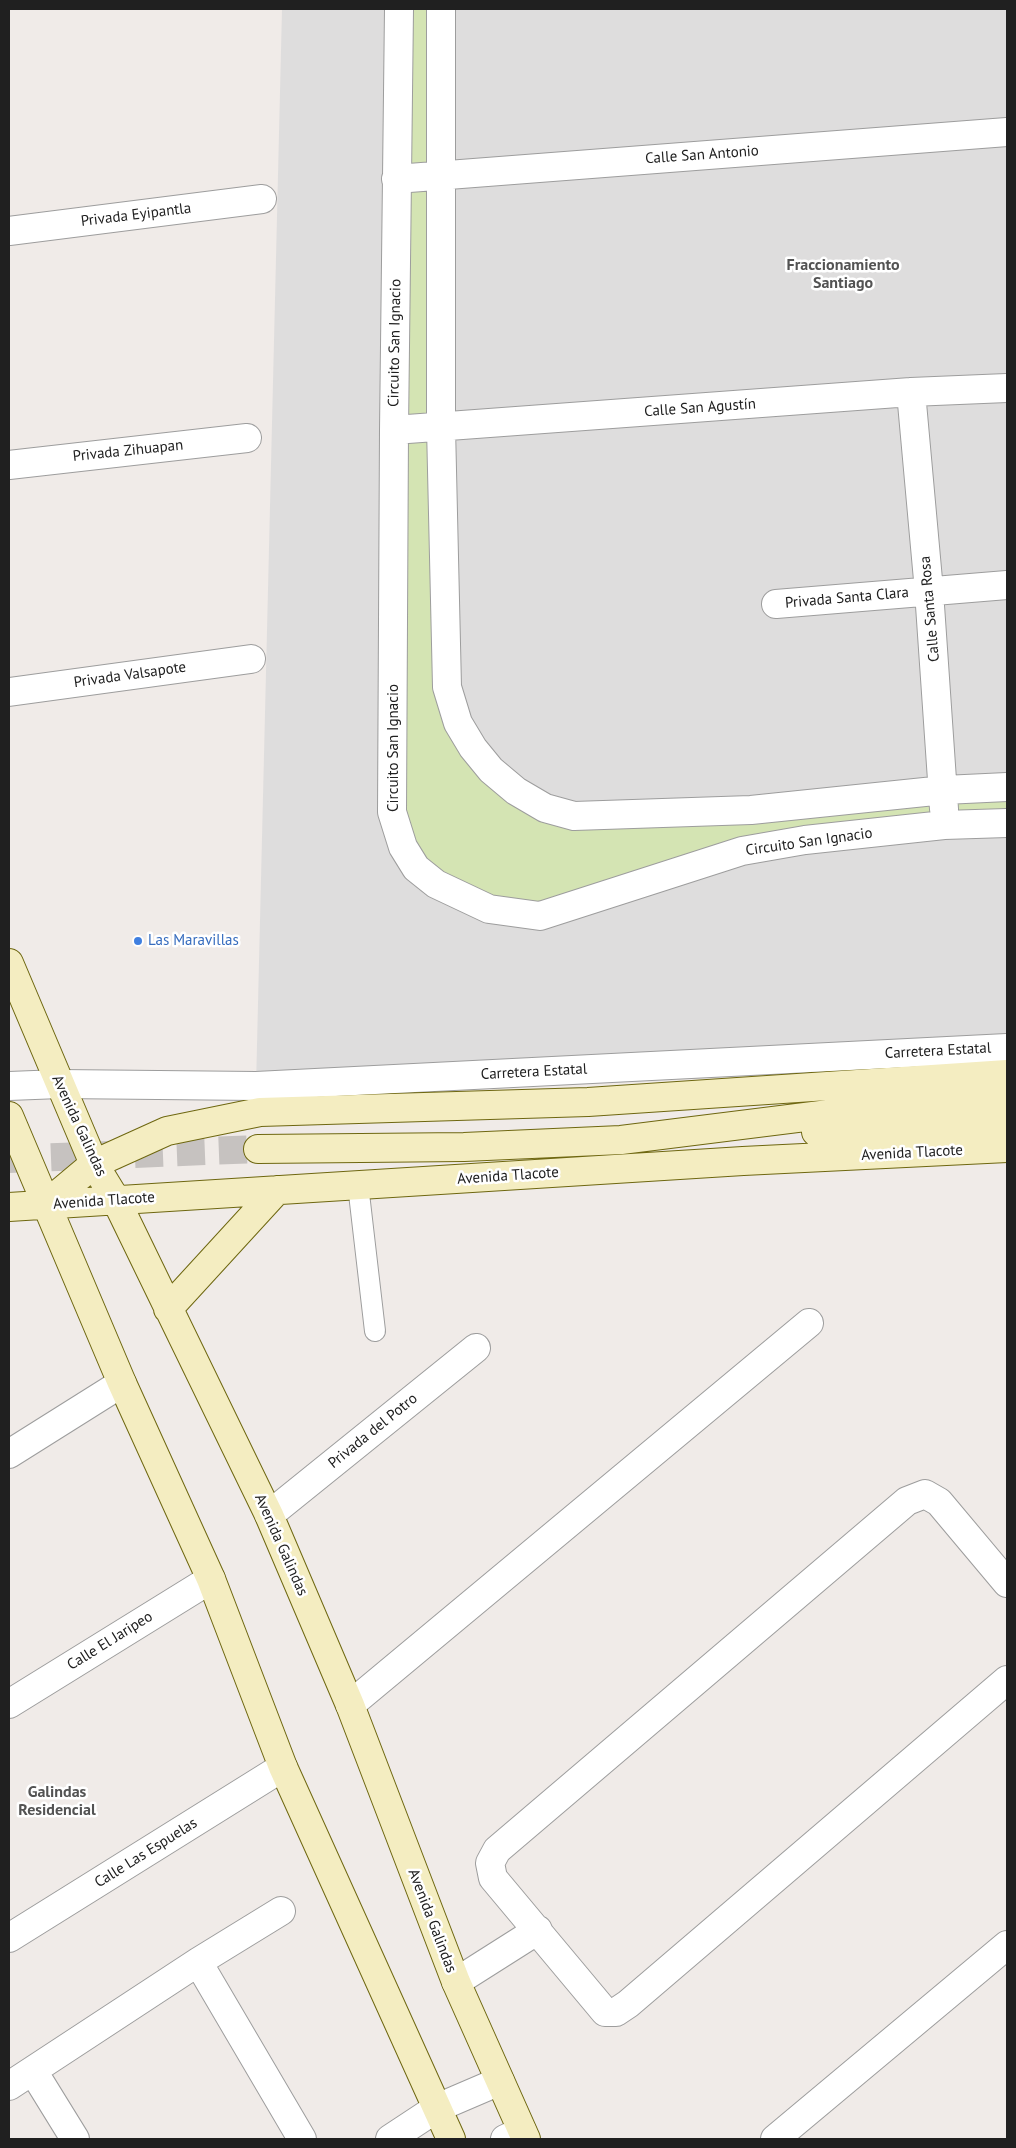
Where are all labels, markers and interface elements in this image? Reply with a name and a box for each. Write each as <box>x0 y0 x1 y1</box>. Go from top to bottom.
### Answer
street label: Calle San Antonio <box>645 142 759 168</box>
street label: Privada Eyipantla <box>80 199 192 231</box>
district label: Fraccionamiento Santiago <box>787 255 899 293</box>
street label: Circuito San Ignacio <box>385 279 405 407</box>
street label: Calle San Agustín <box>643 395 757 421</box>
street label: Privada Zihuapan <box>72 436 184 466</box>
street label: Calle Santa Rosa <box>916 555 944 663</box>
street label: Privada Santa Clara <box>784 584 910 612</box>
street label: Privada Valsapote <box>73 658 187 692</box>
street label: Circuito San Ignacio <box>385 684 403 812</box>
street label: Circuito San Ignacio <box>744 824 874 860</box>
place label: Las Maravillas <box>148 932 239 950</box>
marker: Las Maravillas <box>132 935 144 947</box>
street label: Carretera Estatal <box>884 1039 992 1063</box>
street label: Carretera Estatal <box>480 1060 588 1084</box>
street label: Avenida Galindas <box>48 1072 110 1180</box>
street label: Avenida Tlacote <box>861 1141 963 1165</box>
street label: Avenida Tlacote <box>457 1163 559 1189</box>
street label: Avenida Tlacote <box>53 1188 155 1214</box>
street label: Privada del Potro <box>325 1390 421 1472</box>
street label: Avenida Galindas <box>250 1491 312 1599</box>
street label: Calle El Jaripeo <box>64 1608 156 1674</box>
district label: Galindas Residencial <box>18 1782 96 1820</box>
street label: Calle Las Espuelas <box>91 1814 201 1892</box>
street label: Avenida Galindas <box>404 1867 460 1975</box>

